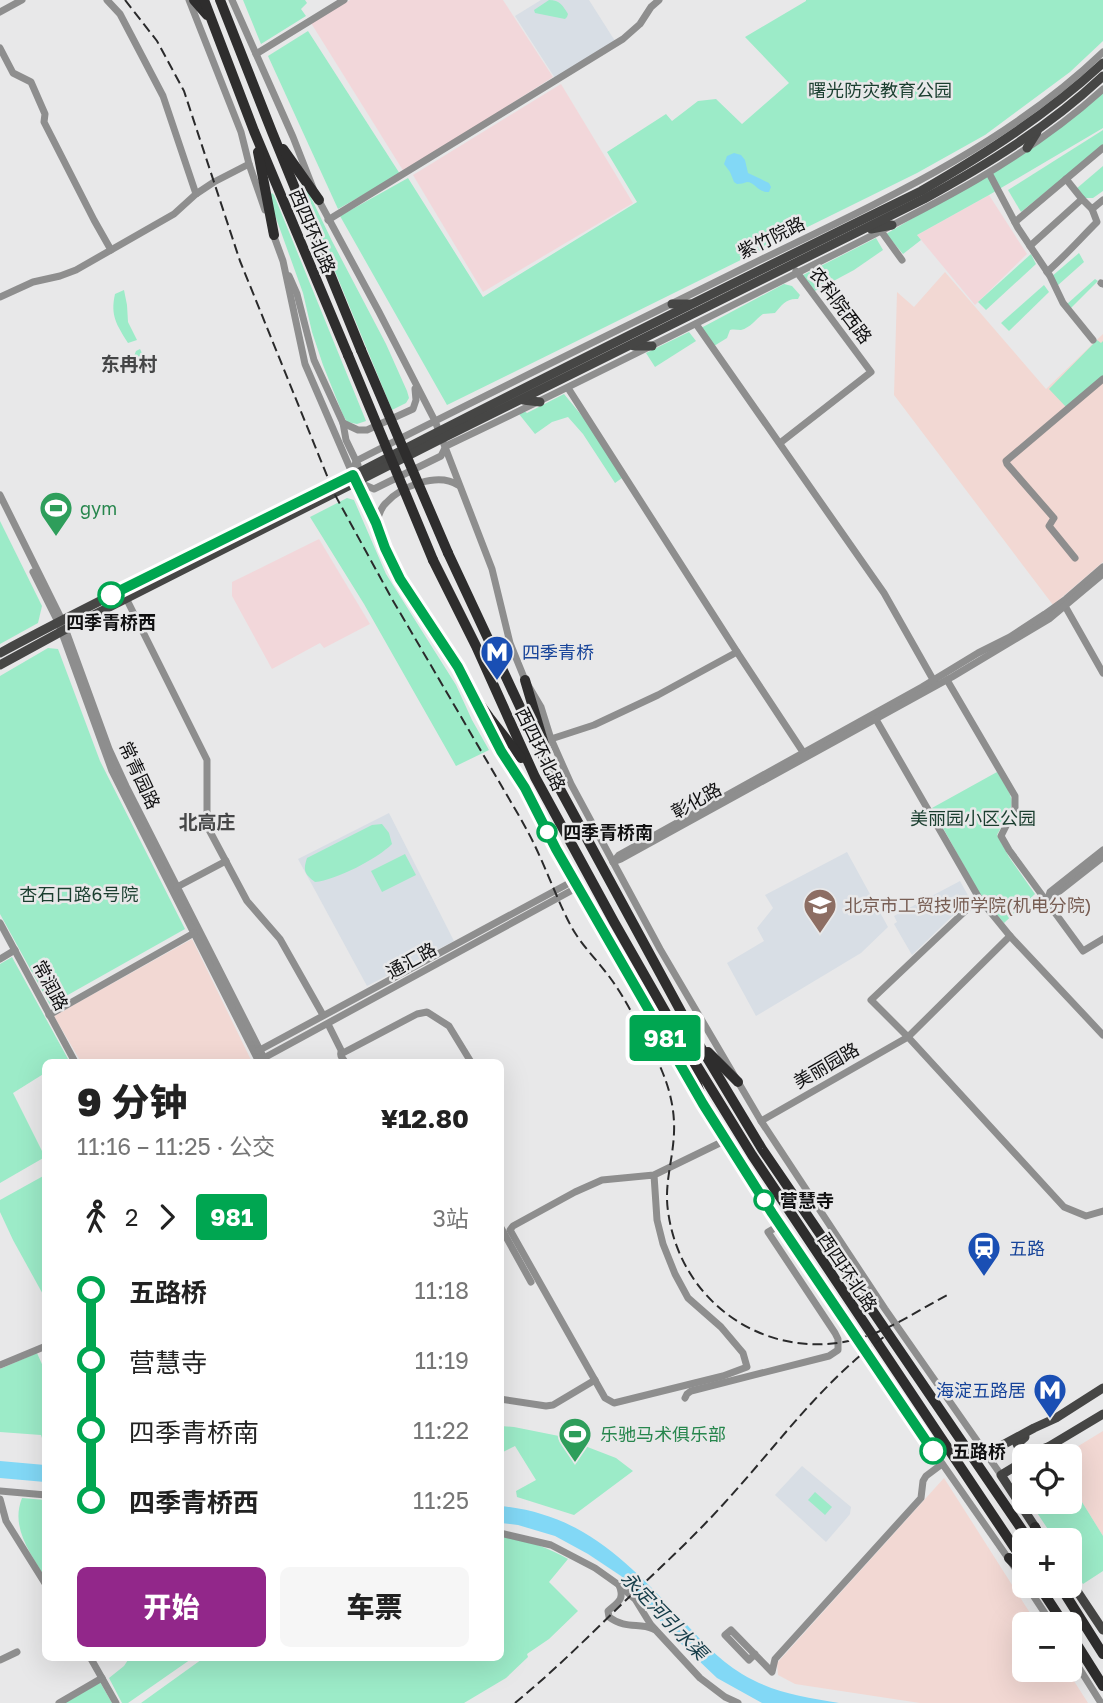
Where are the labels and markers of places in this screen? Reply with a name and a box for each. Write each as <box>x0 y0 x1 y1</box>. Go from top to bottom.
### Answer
sports icon: gym <box>37 489 75 538</box>
place label: gym <box>80 497 117 519</box>
marker: 四季青桥西 <box>98 582 124 608</box>
place label: 四季青桥西 <box>66 611 156 633</box>
metro station icon: 四季青桥 <box>478 633 516 682</box>
place label: 四季青桥 <box>522 641 594 663</box>
place label: 四季青桥南 <box>563 821 653 843</box>
marker: 四季青桥南 <box>537 822 557 842</box>
school or university icon: 北京市工贸技师学院(机电分院) <box>801 886 839 935</box>
place label: 北京市工贸技师学院(机电分院) <box>844 894 1092 916</box>
place label: 营慧寺 <box>780 1189 834 1211</box>
marker: 营慧寺 <box>754 1190 774 1210</box>
station icon: 五路 <box>965 1229 1003 1278</box>
place label: 五路 <box>1009 1237 1045 1259</box>
metro station icon: 海淀五路居 <box>1031 1371 1069 1420</box>
place label: 海淀五路居 <box>936 1379 1026 1401</box>
sports icon: 乐驰马术俱乐部 <box>556 1415 594 1464</box>
place label: 乐驰马术俱乐部 <box>600 1423 726 1445</box>
marker: 五路桥 <box>920 1438 946 1464</box>
place label: 五路桥 <box>952 1440 1006 1462</box>

